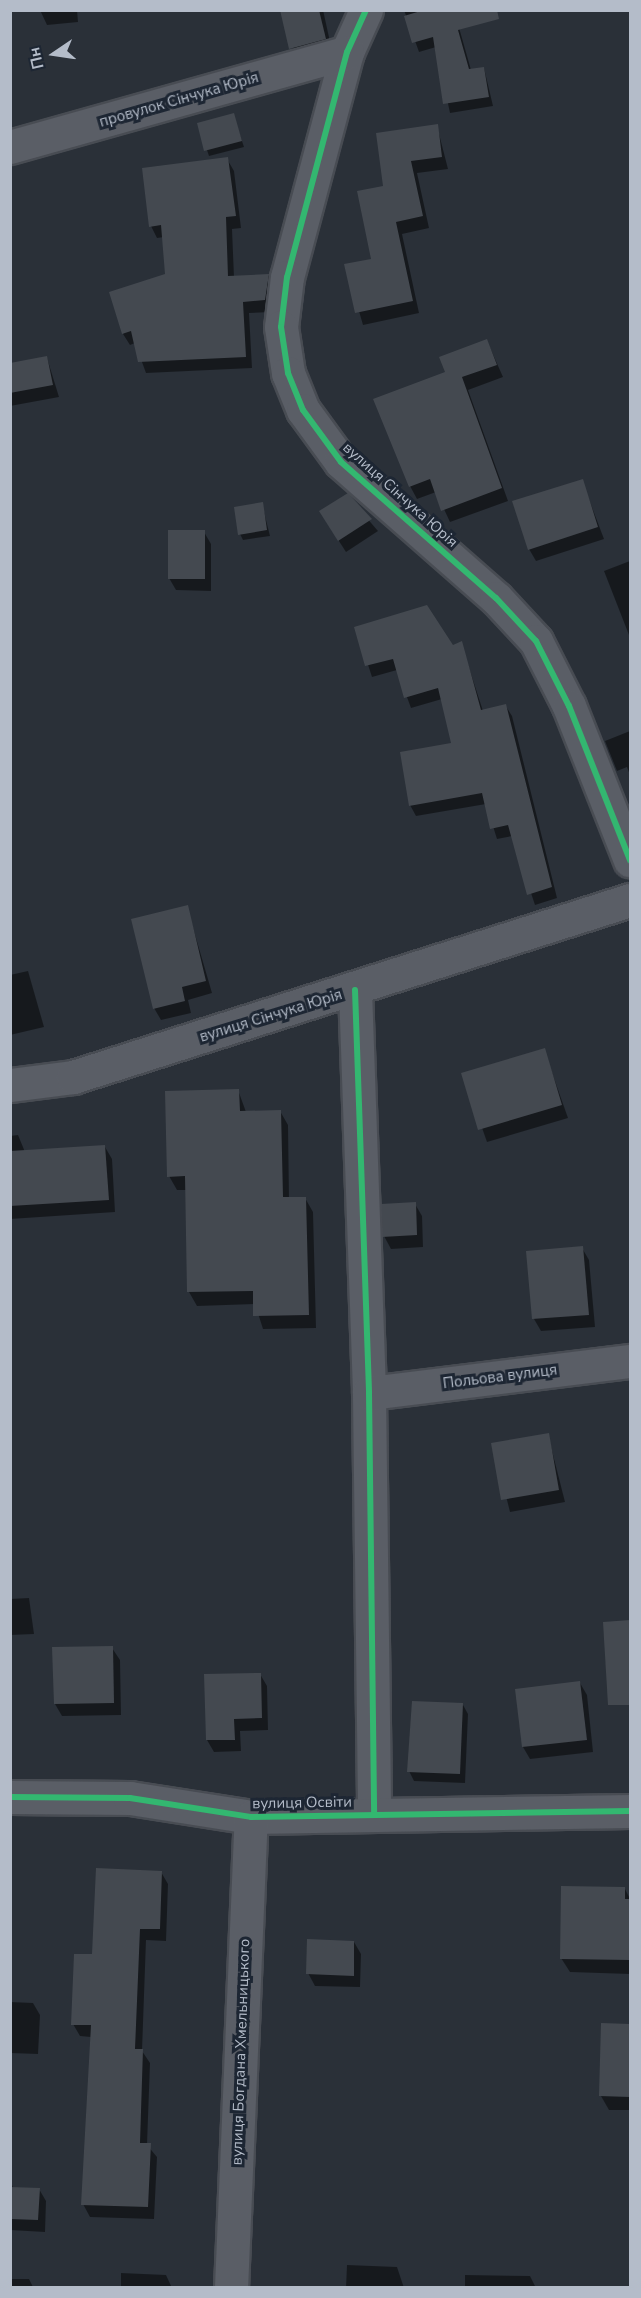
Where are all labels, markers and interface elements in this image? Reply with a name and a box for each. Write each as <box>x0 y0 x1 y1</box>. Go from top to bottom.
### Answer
north arrow <box>24 24 84 84</box>
text: Пн <box>23 45 50 71</box>
street label: провулок Сінчука Юрія <box>97 69 261 131</box>
street label: вулиця Сінчука Юрія <box>339 439 461 551</box>
street label: вулиця Сінчука Юрія <box>198 986 344 1046</box>
street label: Польова вулиця <box>442 1361 558 1393</box>
street label: вулиця Освіти <box>252 1793 352 1813</box>
street label: вулиця Богдана Хмельницького <box>228 1938 254 2166</box>

